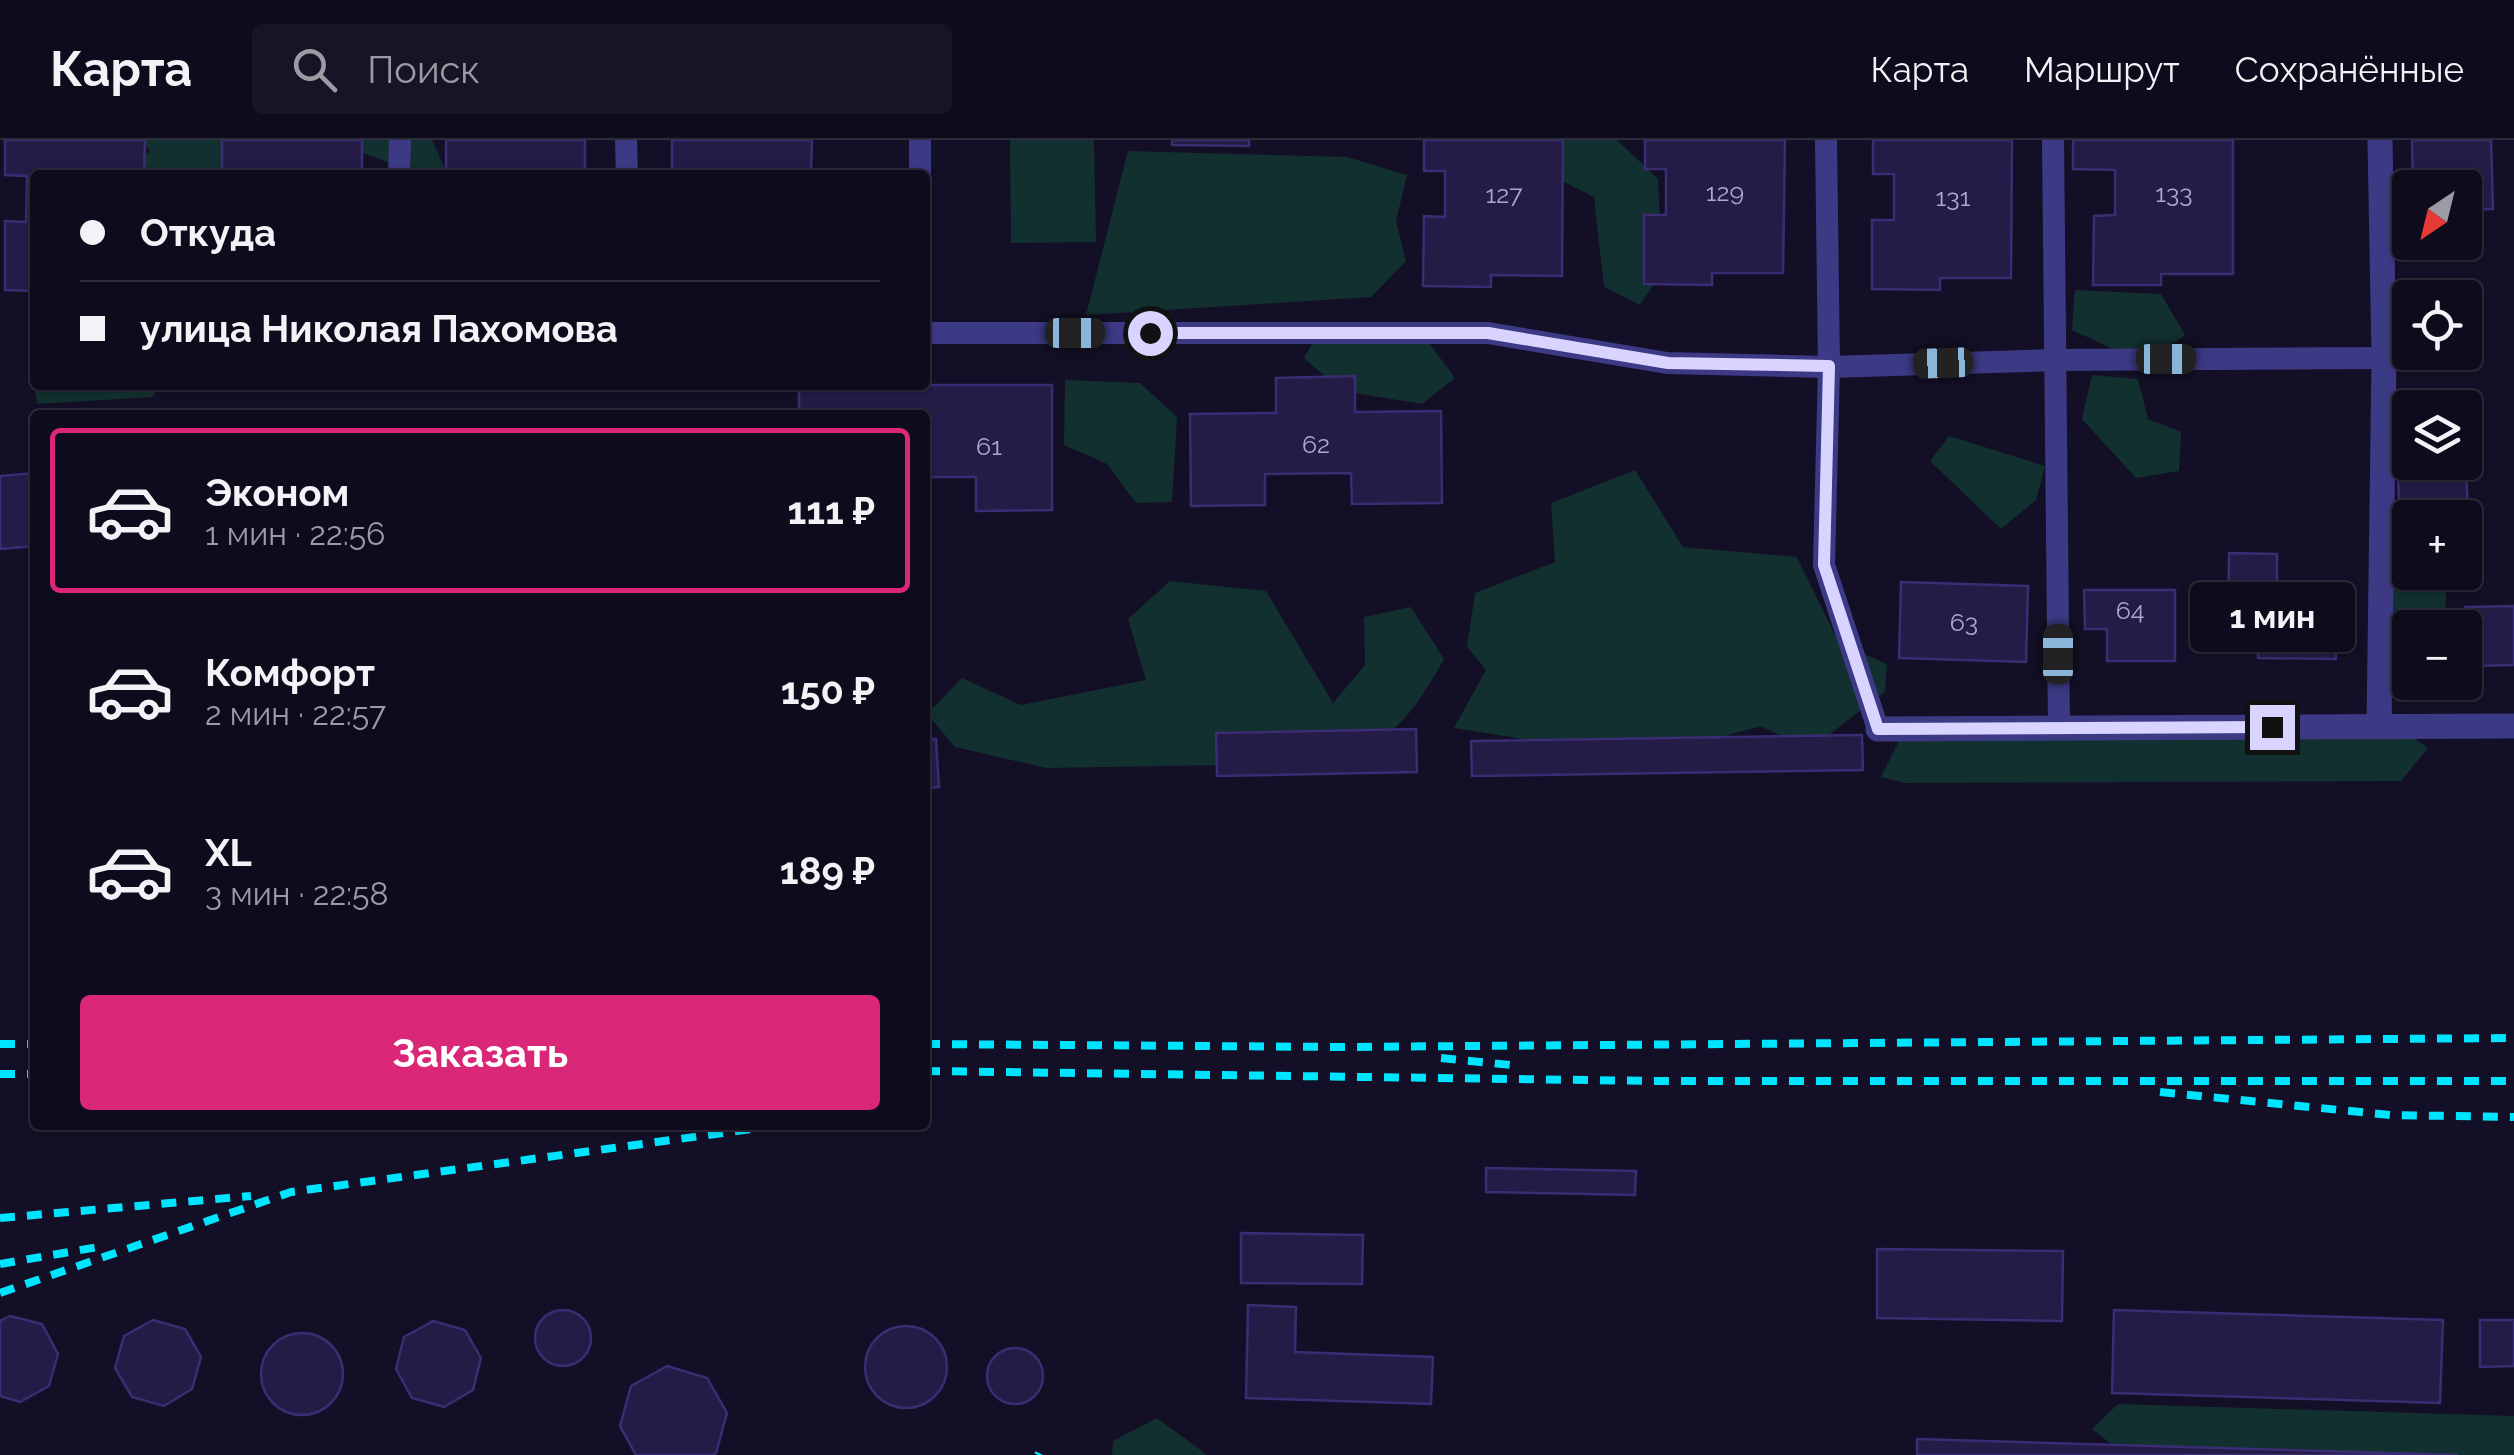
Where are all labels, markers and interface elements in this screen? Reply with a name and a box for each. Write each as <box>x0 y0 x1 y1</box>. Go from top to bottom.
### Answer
search box <box>252 24 952 114</box>
text: Карта <box>50 41 192 97</box>
icon: search <box>287 42 342 97</box>
text: Поиск <box>367 47 480 92</box>
text: Карта <box>1871 49 1969 90</box>
text: Маршрут <box>2024 49 2180 90</box>
text: Сохранённые <box>2235 49 2464 90</box>
north arrow <box>2392 170 2482 260</box>
map controls <box>2392 170 2482 700</box>
house number: 129 <box>1706 177 1744 207</box>
house number: 133 <box>2155 178 2193 208</box>
house number: 127 <box>1485 179 1523 209</box>
house number: 131 <box>1936 182 1971 212</box>
text: Откуда <box>140 210 276 255</box>
button: locate <box>2392 280 2482 370</box>
text: улица Николая Пахомова <box>140 306 618 351</box>
route start <box>1128 311 1173 356</box>
car <box>1045 318 1105 348</box>
car <box>2136 344 2196 374</box>
car <box>1912 347 1974 379</box>
button: layers <box>2392 390 2482 480</box>
house number: 62 <box>1302 429 1330 459</box>
house number: 61 <box>976 431 1002 461</box>
icon: car <box>85 466 175 556</box>
text: Эконом <box>205 470 349 515</box>
text: 111 ₽ <box>787 488 875 533</box>
button: + <box>2392 500 2482 590</box>
text: 1 мин · 22:56 <box>205 515 385 552</box>
callout: 1 мин <box>2190 582 2354 652</box>
house number: 64 <box>2116 595 2144 625</box>
text: 1 мин <box>2230 598 2315 635</box>
house number: 63 <box>1950 607 1978 637</box>
button: − <box>2392 610 2482 700</box>
car <box>2043 624 2073 684</box>
icon: car <box>85 646 175 736</box>
text: Комфорт <box>205 650 375 695</box>
text: 150 ₽ <box>781 668 875 713</box>
text: 2 мин · 22:57 <box>205 695 386 732</box>
route end <box>2250 705 2295 750</box>
icon: car <box>85 826 175 916</box>
text: XL <box>205 830 252 875</box>
text: 189 ₽ <box>780 848 875 893</box>
text: 3 мин · 22:58 <box>205 875 389 912</box>
button: Заказать <box>80 995 880 1110</box>

